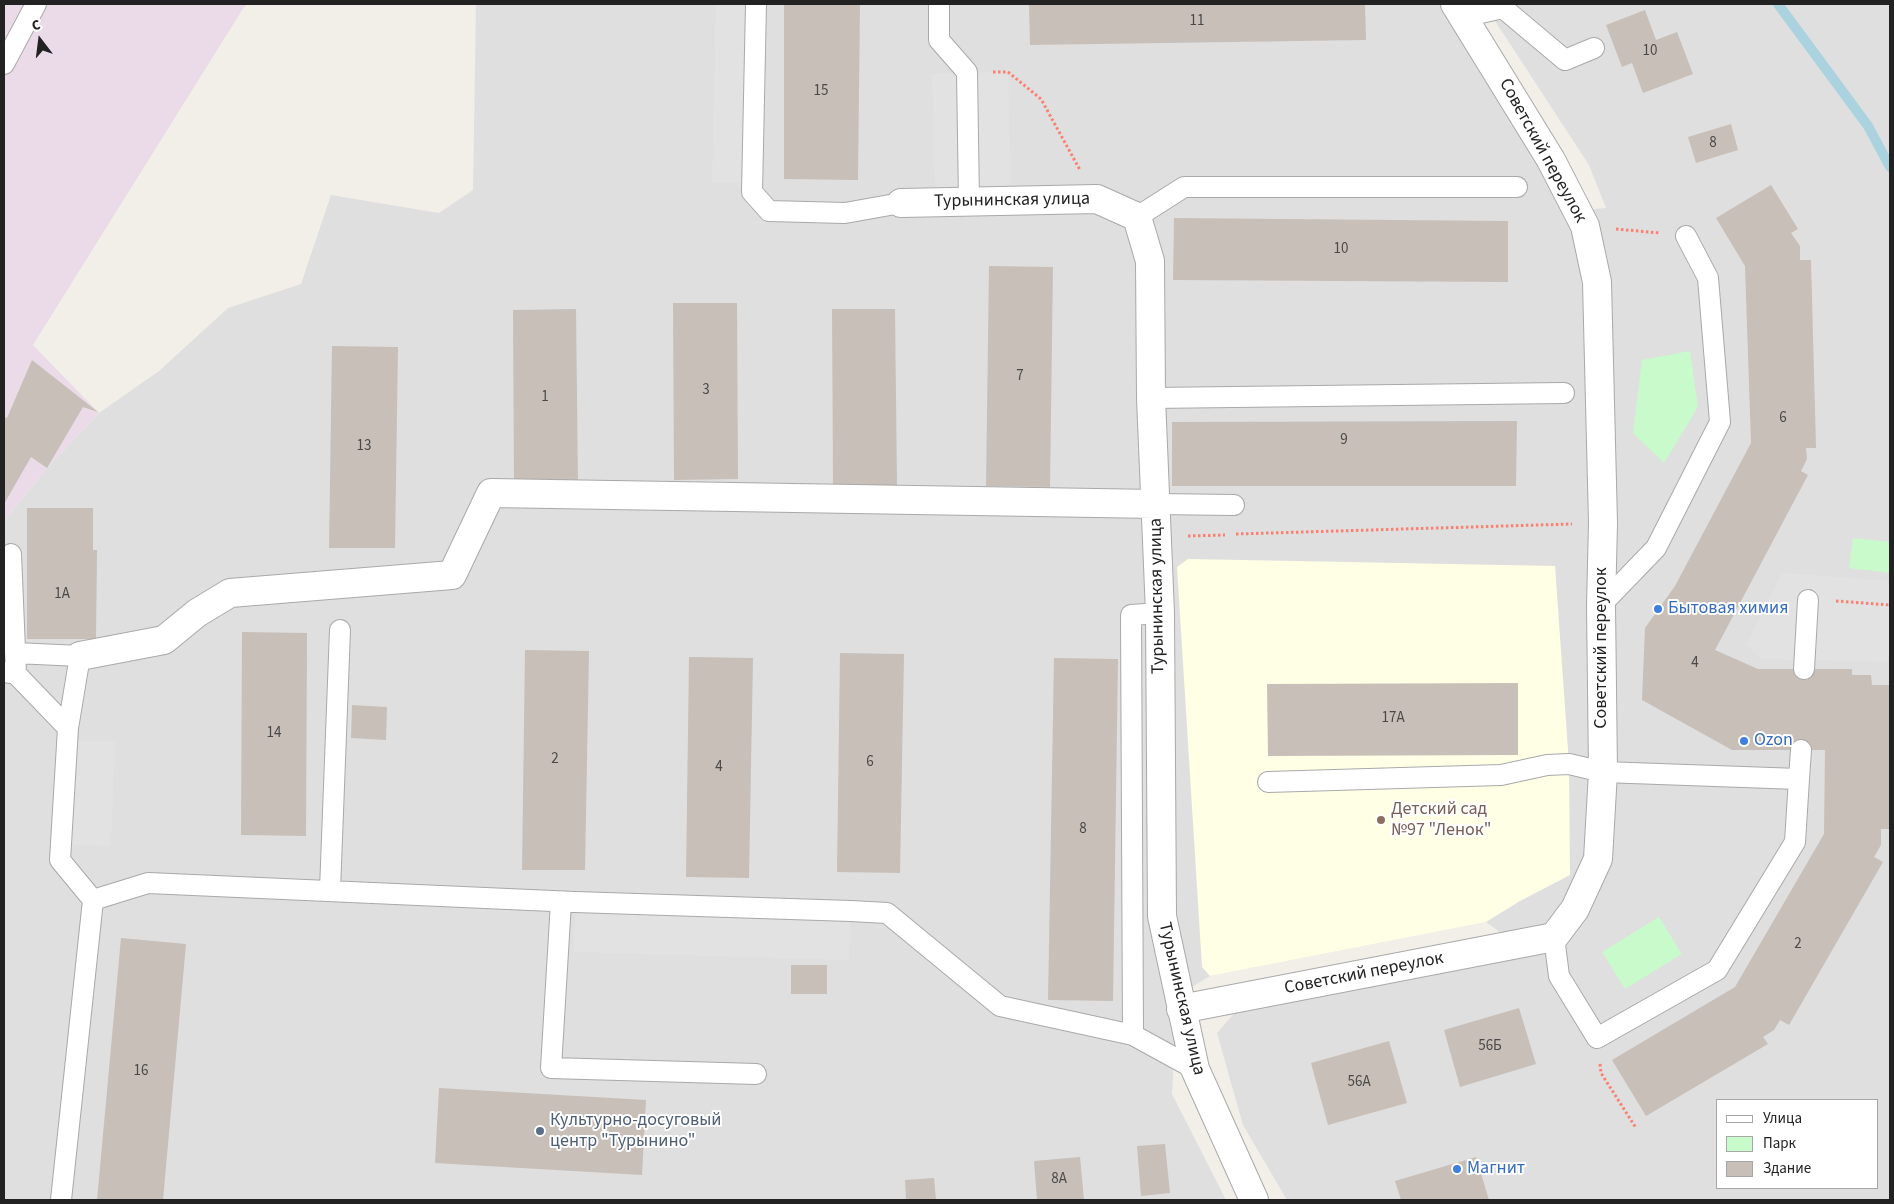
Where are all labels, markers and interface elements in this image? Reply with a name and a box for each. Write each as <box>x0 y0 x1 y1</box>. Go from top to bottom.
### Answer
house number: 11 <box>1190 13 1204 31</box>
north arrow <box>15 15 65 65</box>
text: С <box>30 15 43 36</box>
house number: 10 <box>1643 43 1657 61</box>
street label: Советский переулок <box>1493 75 1591 227</box>
house number: 15 <box>814 83 828 101</box>
house number: 8 <box>1709 135 1717 153</box>
street label: Турынинская улица <box>934 189 1090 213</box>
house number: 10 <box>1334 241 1348 259</box>
house number: 7 <box>1016 368 1024 386</box>
house number: 3 <box>702 382 710 400</box>
house number: 1 <box>541 389 549 407</box>
house number: 6 <box>1779 410 1787 428</box>
house number: 9 <box>1340 432 1348 450</box>
house number: 13 <box>357 438 371 456</box>
street label: Турынинская улица <box>1146 518 1170 674</box>
street label: Советский переулок <box>1591 567 1613 729</box>
house number: 1А <box>54 586 70 604</box>
place label: Бытовая химия <box>1668 598 1788 620</box>
marker: Бытовая химия <box>1652 603 1664 615</box>
house number: 4 <box>1691 655 1699 673</box>
house number: 17А <box>1381 710 1405 728</box>
house number: 14 <box>267 725 281 743</box>
place label: Ozon <box>1754 730 1793 752</box>
marker: Ozon <box>1738 735 1750 747</box>
house number: 2 <box>551 751 559 769</box>
house number: 6 <box>866 754 874 772</box>
house number: 4 <box>715 759 723 777</box>
place label: Детский сад №97 "Ленок" <box>1391 799 1491 842</box>
marker: Детский сад №97 "Ленок" <box>1375 814 1387 826</box>
house number: 8 <box>1079 821 1087 839</box>
street label: Турынинская улица <box>1153 921 1209 1077</box>
house number: 2 <box>1794 936 1802 954</box>
street label: Советский переулок <box>1283 948 1445 1000</box>
house number: 56Б <box>1478 1038 1502 1056</box>
house number: 16 <box>134 1063 148 1081</box>
house number: 56А <box>1347 1074 1371 1092</box>
legend <box>1716 1099 1879 1189</box>
text: Улица <box>1763 1108 1802 1129</box>
place label: Культурно-досуговый центр "Турынино" <box>550 1110 721 1152</box>
marker: Культурно-досуговый центр "Турынино" <box>534 1125 546 1137</box>
text: Парк <box>1763 1133 1796 1154</box>
place label: Магнит <box>1467 1158 1525 1180</box>
text: Здание <box>1763 1158 1811 1179</box>
marker: Магнит <box>1451 1163 1463 1175</box>
house number: 8А <box>1051 1171 1067 1189</box>

